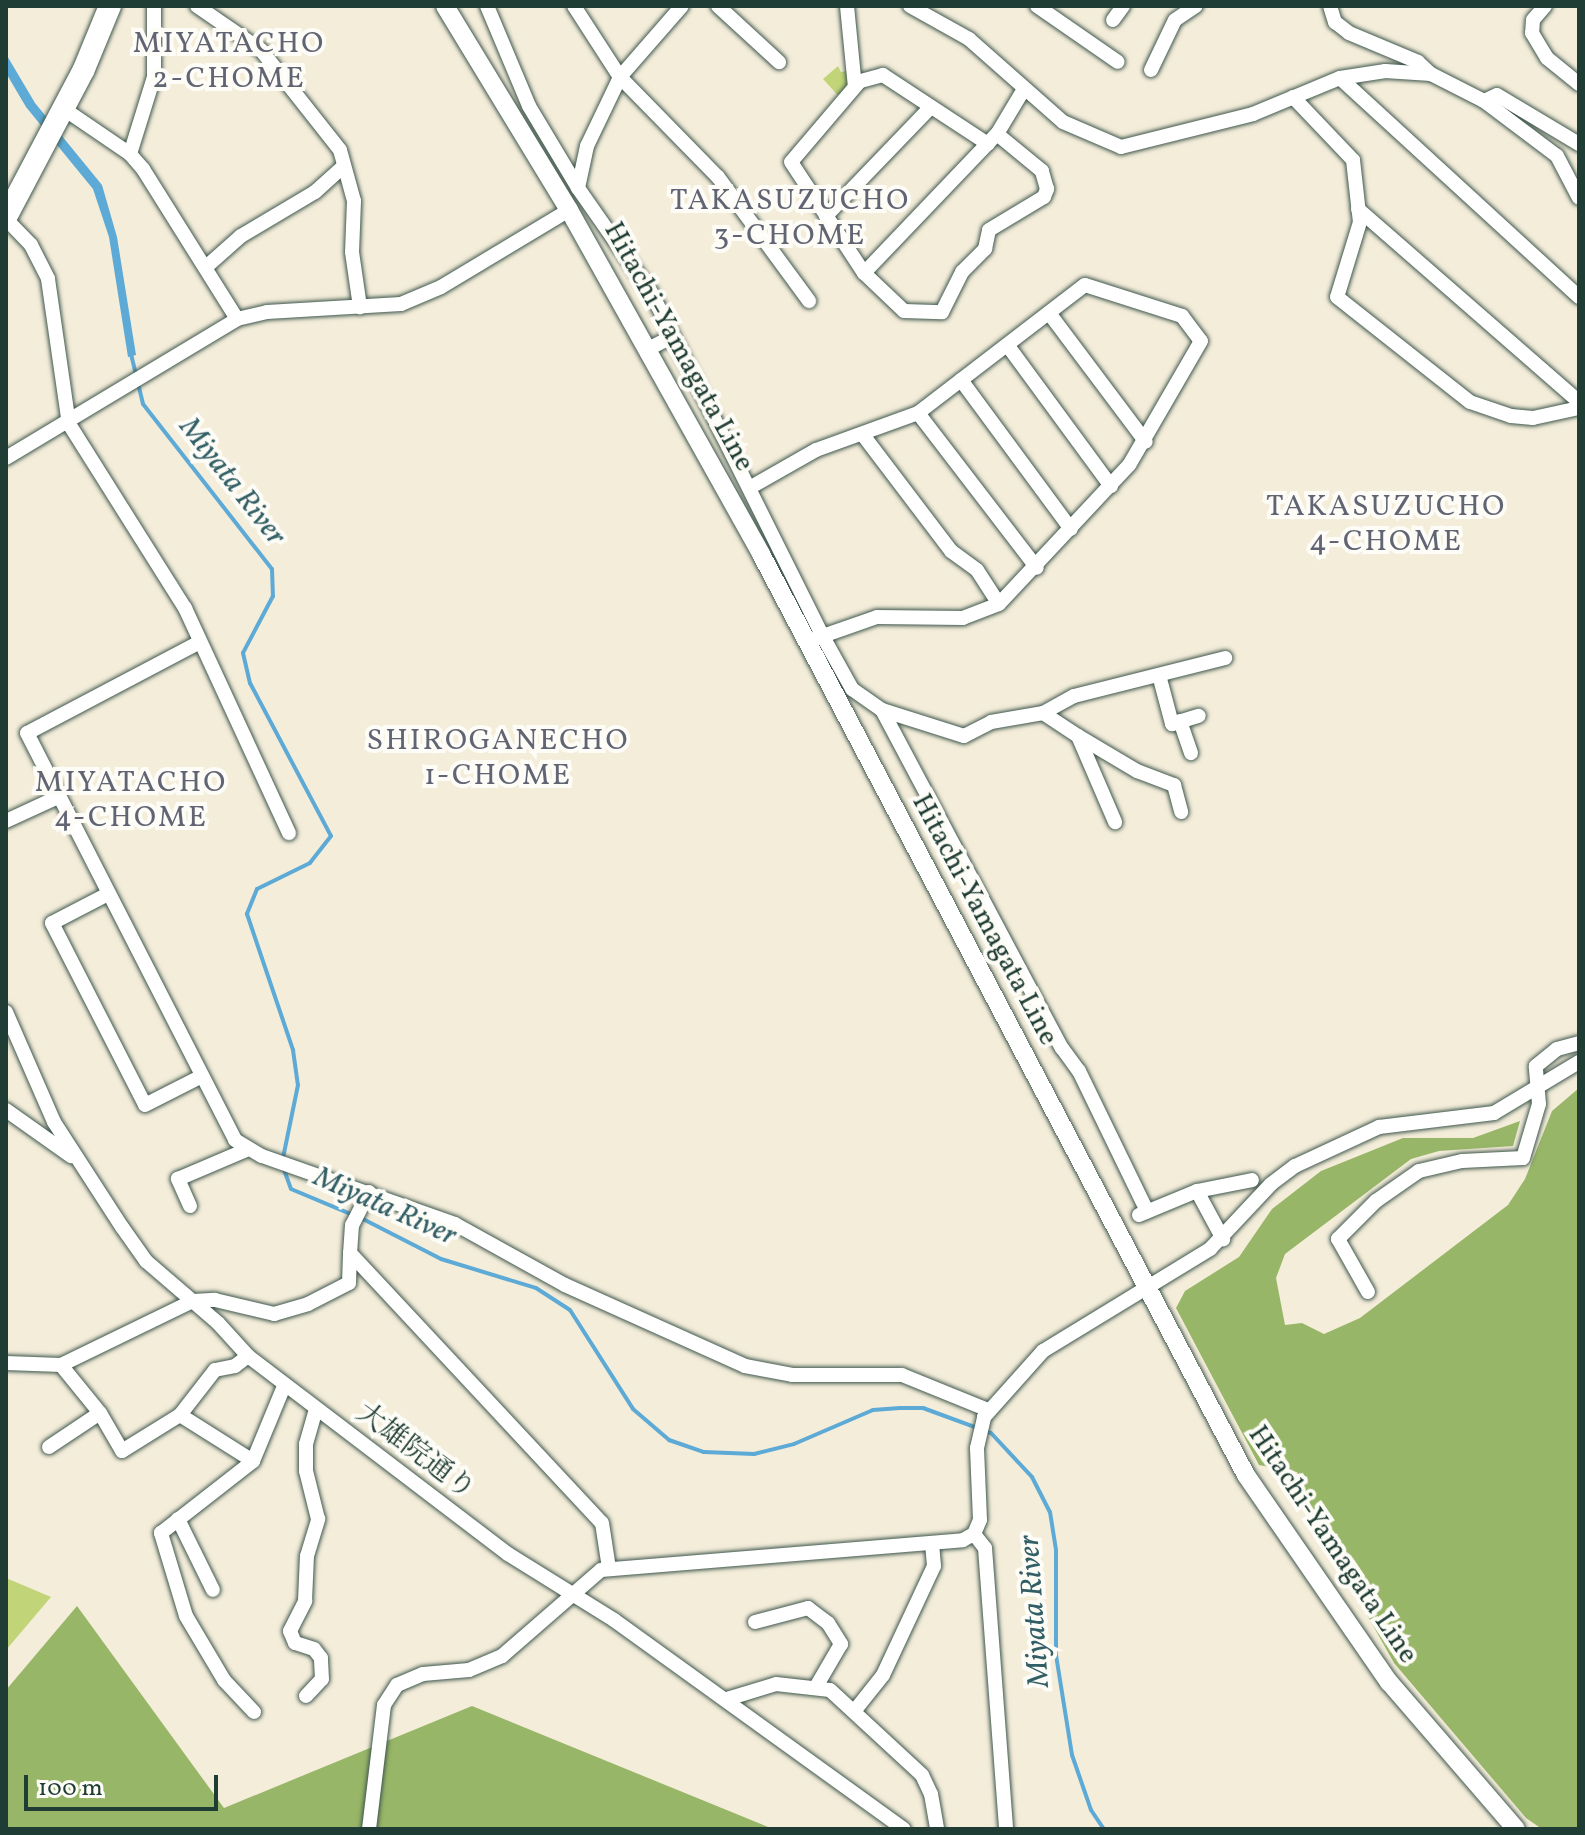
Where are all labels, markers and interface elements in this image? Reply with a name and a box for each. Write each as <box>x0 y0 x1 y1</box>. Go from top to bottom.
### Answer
district label: MIYATACHO 2-CHOME <box>133 26 325 96</box>
district label: TAKASUZUCHO 3-CHOME <box>670 183 910 254</box>
street label: Hitachi-Yamagata Line <box>596 217 760 477</box>
water label: Miyata River <box>171 411 293 553</box>
district label: TAKASUZUCHO 4-CHOME <box>1266 489 1506 560</box>
district label: SHIROGANECHO 1-CHOME <box>367 723 629 794</box>
district label: MIYATACHO 4-CHOME <box>35 765 227 836</box>
street label: Hitachi-Yamagata Line <box>904 789 1064 1051</box>
water label: Miyata River <box>308 1159 462 1255</box>
street label: 大雄院通り <box>349 1396 481 1508</box>
street label: Hitachi-Yamagata Line <box>1240 1420 1424 1670</box>
water label: Miyata River <box>1012 1534 1058 1688</box>
scale bar <box>28 1759 222 1809</box>
text: 100 m <box>38 1772 103 1806</box>

